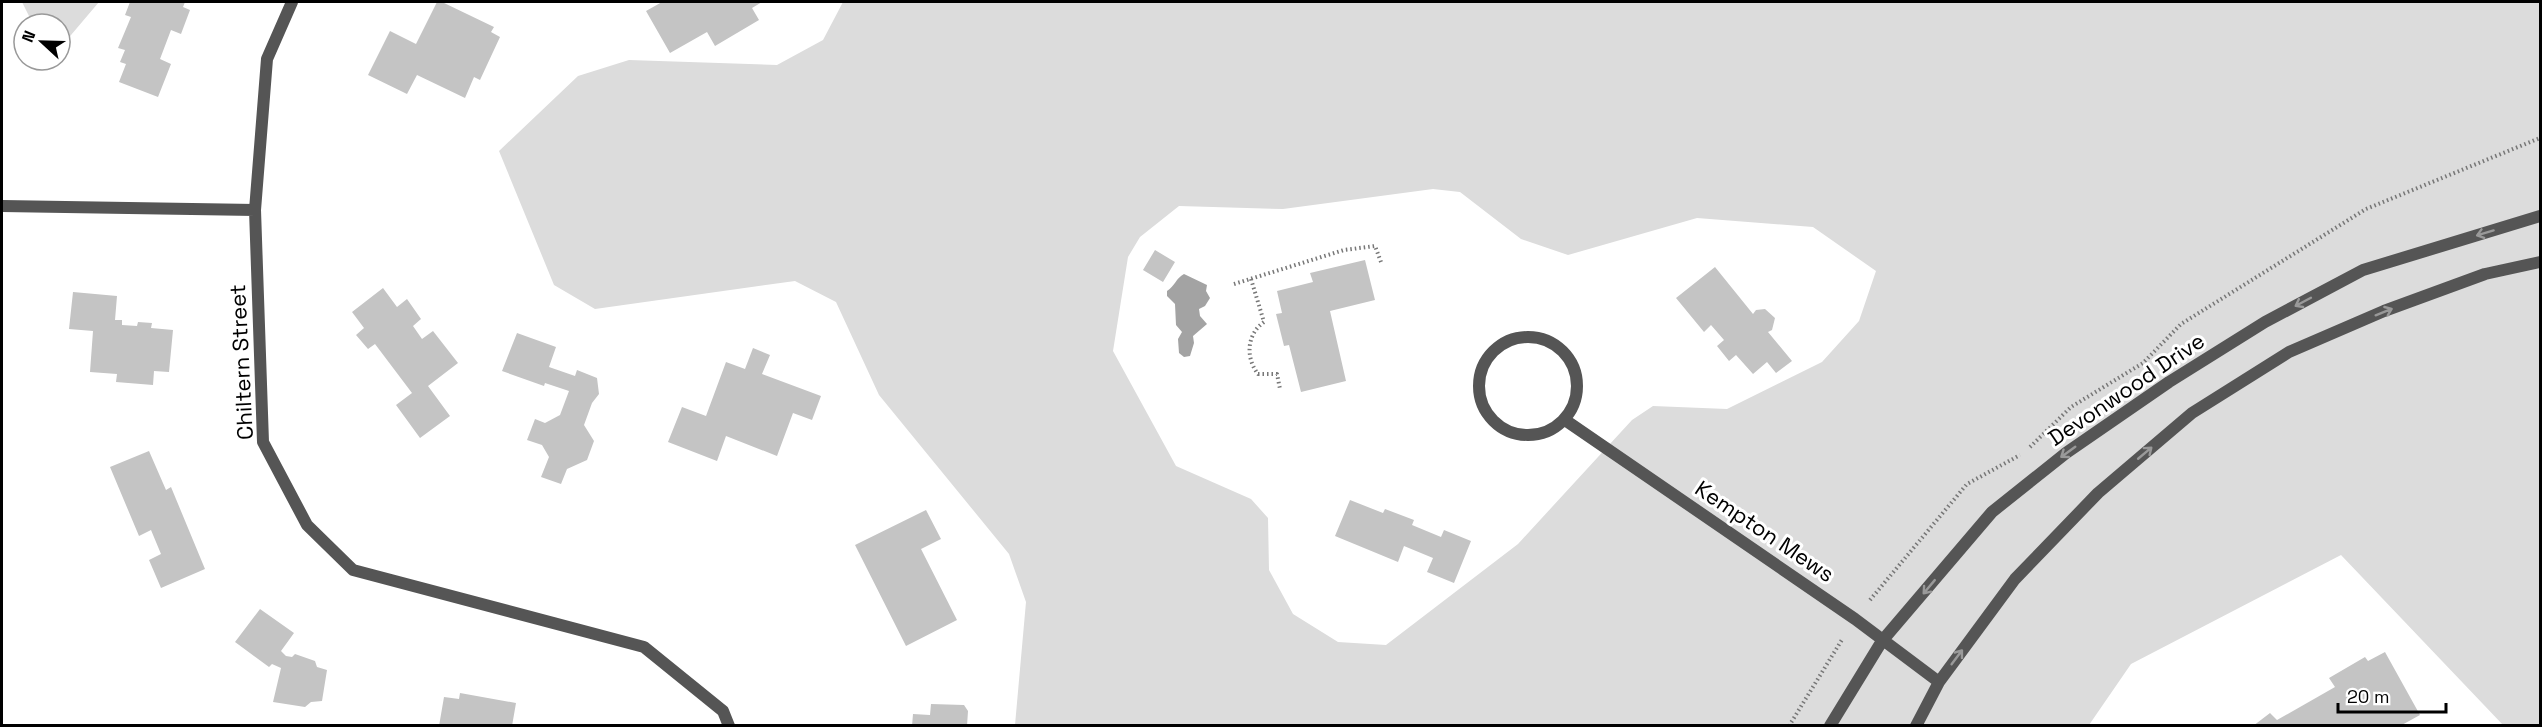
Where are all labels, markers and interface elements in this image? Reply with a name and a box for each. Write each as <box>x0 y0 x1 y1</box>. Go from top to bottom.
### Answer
north arrow <box>12 12 72 72</box>
text: N <box>17 28 40 45</box>
one-way arrow <box>2475 228 2494 239</box>
street label: Chiltern Street <box>223 283 259 441</box>
one-way arrow <box>2295 296 2312 308</box>
one-way arrow <box>2374 306 2392 317</box>
street label: Devonwood Drive <box>2042 326 2210 452</box>
one-way arrow <box>2061 446 2077 458</box>
one-way arrow <box>2137 446 2153 459</box>
street label: Kempton Mews <box>1690 474 1840 588</box>
one-way arrow <box>1922 579 1935 595</box>
one-way arrow <box>1950 650 1963 666</box>
scale bar <box>2338 676 2446 714</box>
text: 20 m <box>2347 685 2390 708</box>

